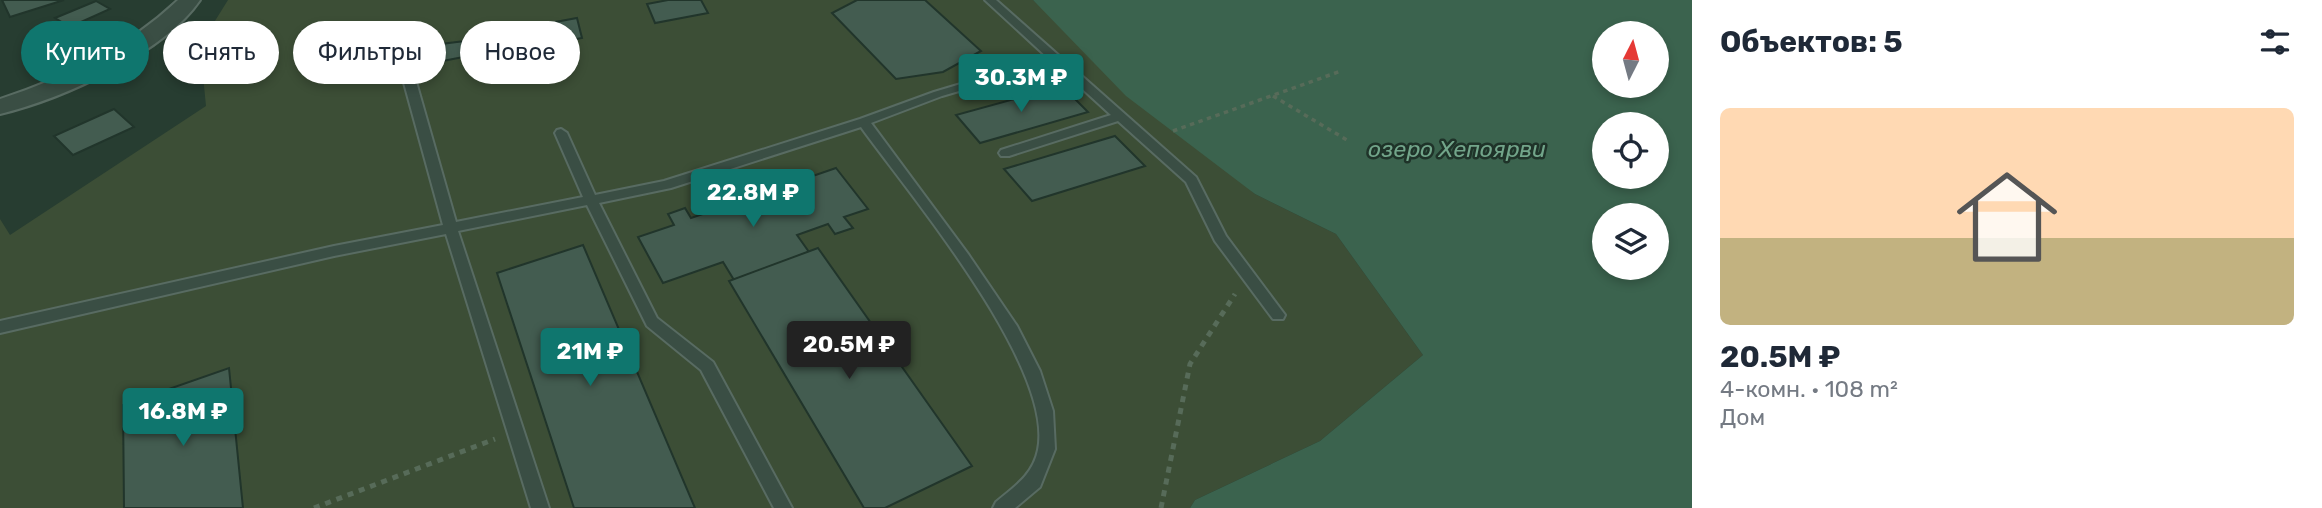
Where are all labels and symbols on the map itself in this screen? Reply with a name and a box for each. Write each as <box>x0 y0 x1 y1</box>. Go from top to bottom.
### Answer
north arrow <box>1592 21 1670 98</box>
pin: 30.3M ₽ <box>956 54 1086 114</box>
water label: озеро Хепоярви <box>1368 135 1546 163</box>
pin: 22.8M ₽ <box>688 170 818 229</box>
pin: 20.5M ₽ <box>784 322 914 381</box>
pin: 21M ₽ <box>541 328 639 388</box>
pin: 16.8M ₽ <box>118 388 248 448</box>

